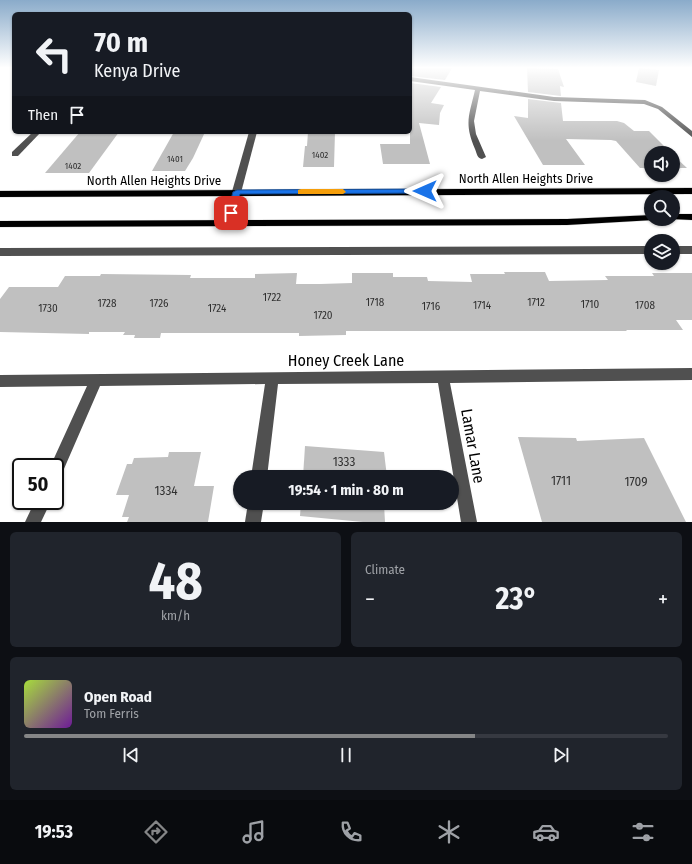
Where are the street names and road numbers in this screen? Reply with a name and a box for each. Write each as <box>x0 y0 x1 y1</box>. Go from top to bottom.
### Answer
street label: North Allen Heights Drive <box>459 171 593 186</box>
street label: North Allen Heights Drive <box>87 173 221 188</box>
street label: Honey Creek Lane <box>288 351 404 370</box>
street label: Lamar Lane <box>457 407 489 485</box>

